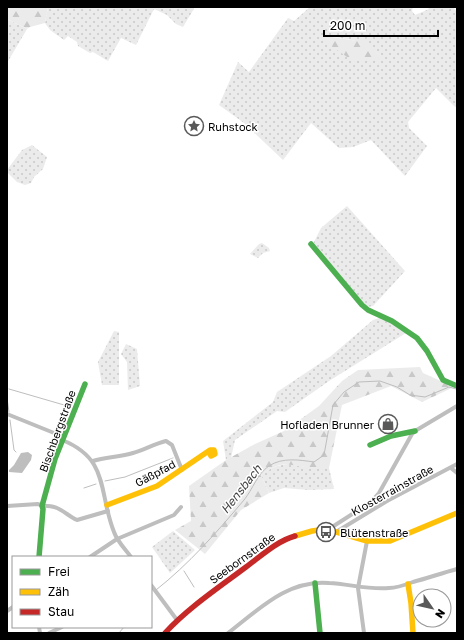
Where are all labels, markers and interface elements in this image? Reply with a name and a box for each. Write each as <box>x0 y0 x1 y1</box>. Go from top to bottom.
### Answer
scale bar <box>324 12 438 38</box>
text: 200 m <box>330 18 365 33</box>
place icon: Ruhstock <box>183 115 205 137</box>
place label: Ruhstock <box>208 120 258 133</box>
street label: Bischbergstraße <box>36 388 78 474</box>
shop icon: Hofladen Brunner <box>377 413 399 435</box>
place label: Hofladen Brunner <box>280 418 375 431</box>
street label: Gäßpfad <box>133 457 177 489</box>
water label: Hensbach <box>217 461 265 516</box>
street label: Klosterrainstraße <box>349 462 435 518</box>
bus stop icon: Blütenstraße <box>315 521 337 543</box>
place label: Blütenstraße <box>340 526 408 539</box>
street label: Seebornstraße <box>207 530 277 586</box>
legend <box>12 556 152 628</box>
text: Frei <box>48 564 70 579</box>
text: Zäh <box>48 584 69 599</box>
north arrow <box>412 588 452 628</box>
text: Stau <box>48 604 74 619</box>
text: N <box>433 607 448 621</box>

